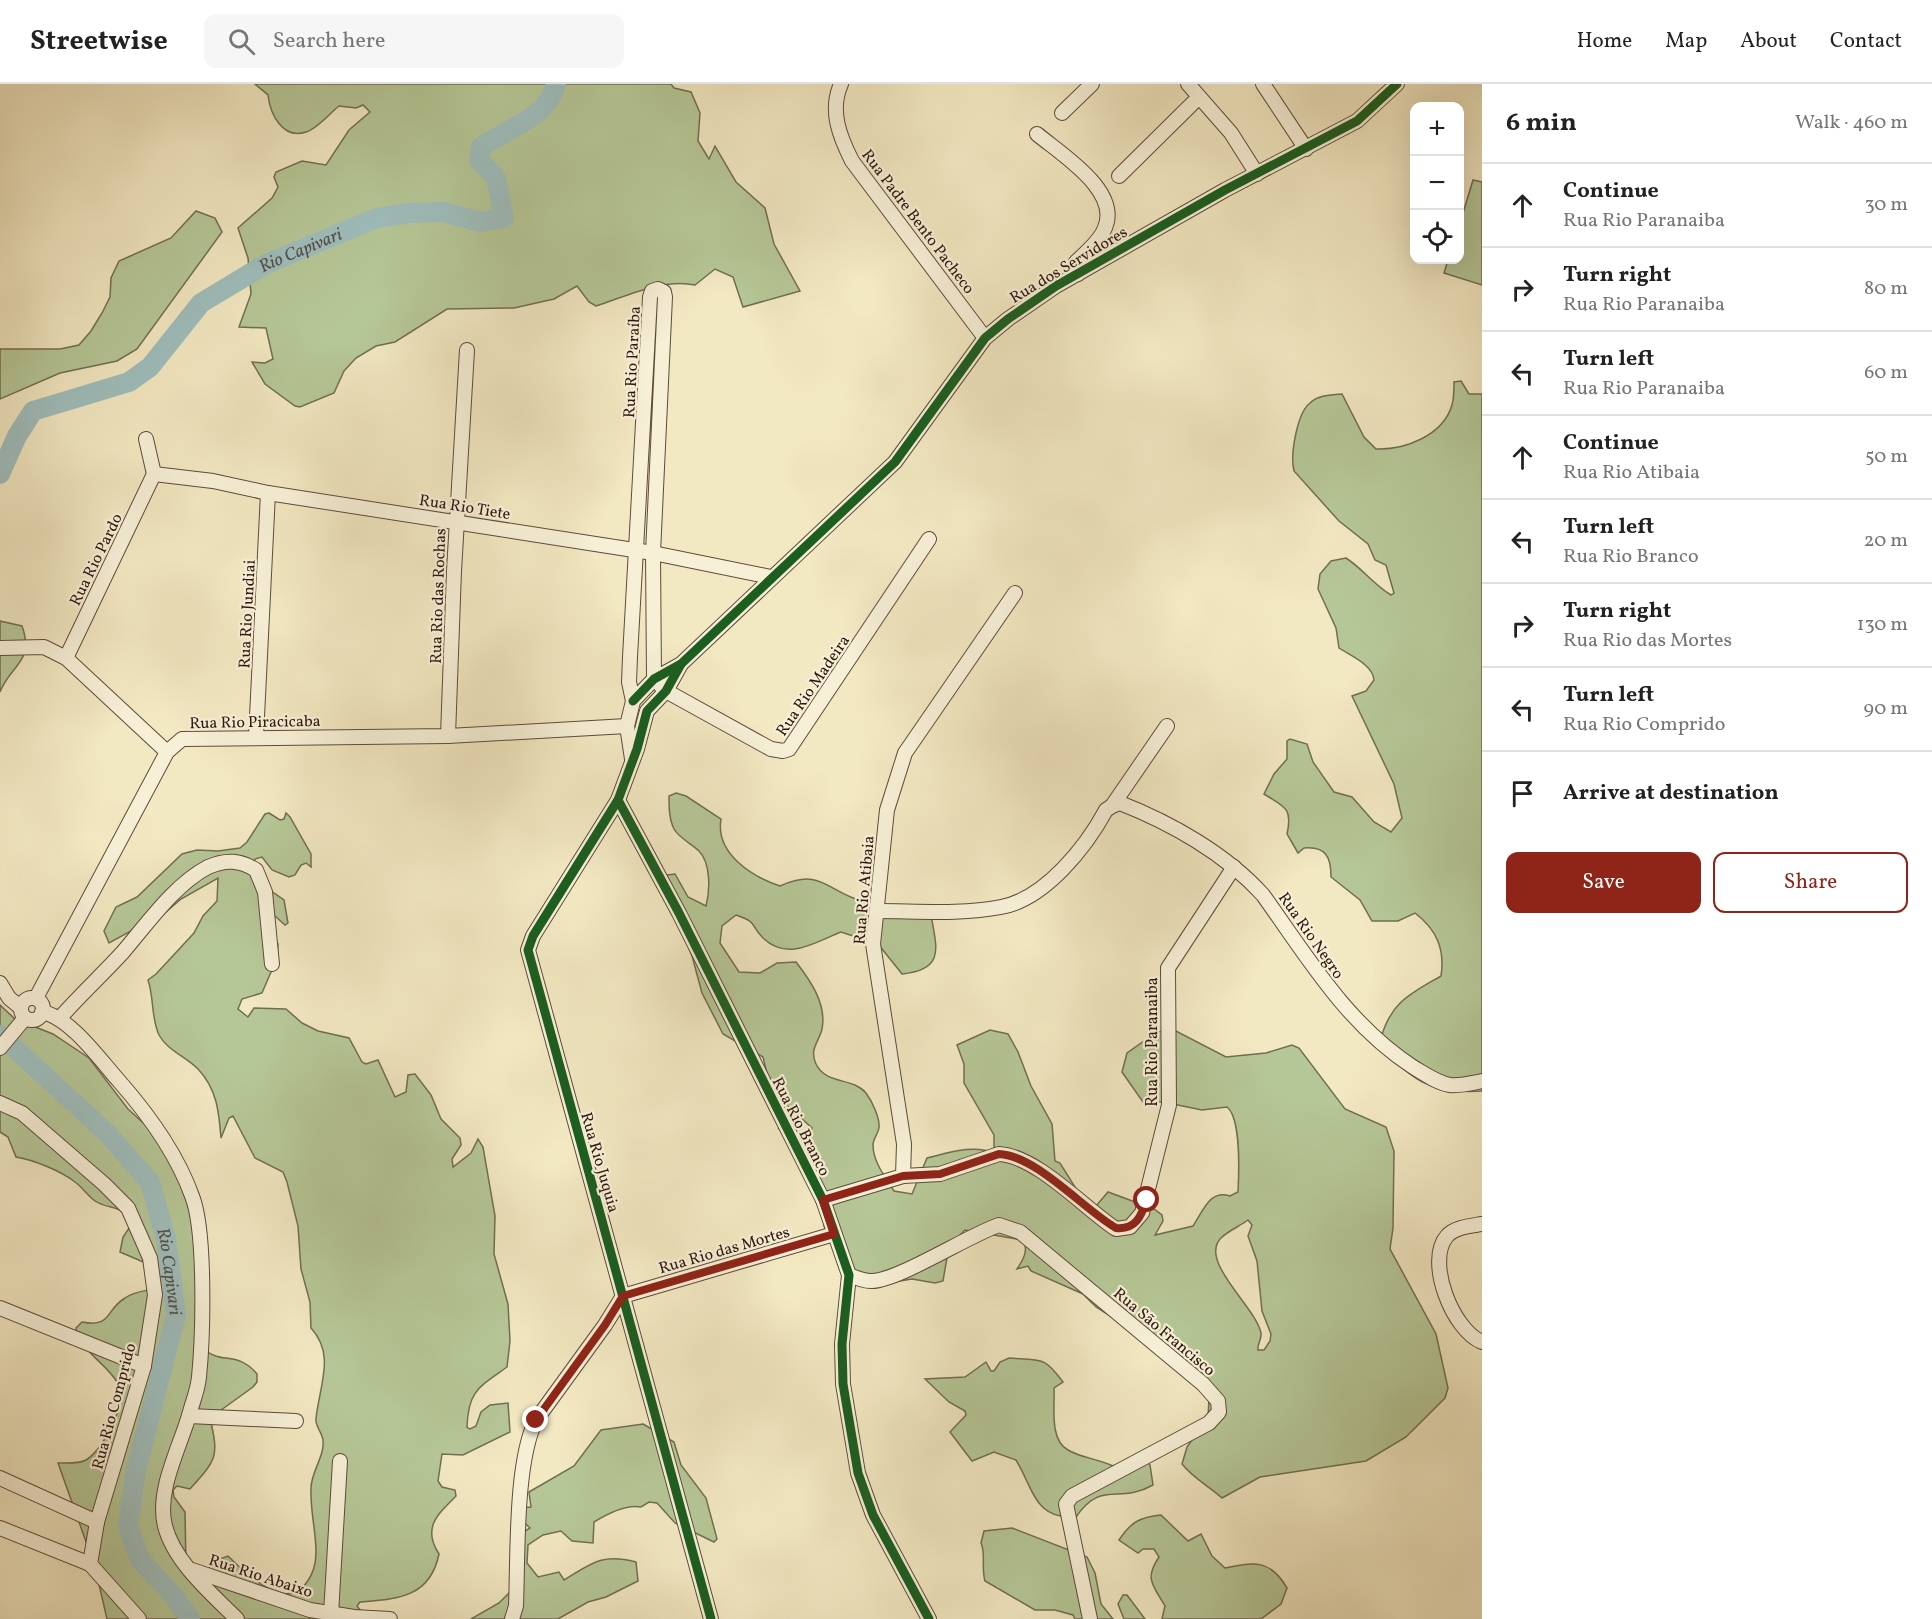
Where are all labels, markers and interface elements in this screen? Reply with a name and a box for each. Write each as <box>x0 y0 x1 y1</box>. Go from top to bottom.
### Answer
search box <box>204 14 624 68</box>
text: Streetwise <box>30 22 168 61</box>
icon: search <box>225 25 258 58</box>
text: Search here <box>273 26 385 57</box>
text: Home <box>1577 27 1632 56</box>
text: Map <box>1665 27 1707 56</box>
text: About <box>1740 27 1797 56</box>
text: Contact <box>1830 27 1902 56</box>
map controls <box>1410 102 1464 264</box>
button: + <box>1410 102 1464 156</box>
text: 6 min <box>1506 105 1577 141</box>
text: Walk · 460 m <box>1795 109 1908 137</box>
street label: Rua Padre Bento Pacheco <box>856 145 979 299</box>
button: − <box>1410 156 1464 210</box>
text: Continue <box>1563 176 1659 207</box>
icon: ahead <box>1506 189 1539 222</box>
text: 30 m <box>1864 191 1908 219</box>
text: Rua Rio Paranaiba <box>1563 207 1725 235</box>
button: locate <box>1410 210 1464 264</box>
street label: Rua dos Servidores <box>1006 222 1132 310</box>
water label: Rio Capivari <box>254 223 347 280</box>
text: Turn right <box>1563 260 1671 291</box>
icon: right <box>1506 273 1539 306</box>
text: 80 m <box>1864 275 1908 303</box>
text: Rua Rio Paranaiba <box>1563 291 1725 319</box>
street label: Rua Rio Paraíba <box>619 306 647 419</box>
text: Turn left <box>1563 344 1654 375</box>
icon: left <box>1506 357 1539 390</box>
text: 60 m <box>1864 359 1908 387</box>
text: Rua Rio Paranaiba <box>1563 375 1725 403</box>
text: Continue <box>1563 428 1659 459</box>
icon: ahead <box>1506 441 1539 474</box>
text: 50 m <box>1865 443 1908 471</box>
text: Rua Rio Atibaia <box>1563 459 1700 487</box>
street label: Rua Rio Tiete <box>417 490 512 526</box>
street label: Rua Rio Pardo <box>65 510 129 610</box>
text: Turn left <box>1563 512 1654 543</box>
icon: left <box>1506 525 1539 558</box>
text: 20 m <box>1864 527 1908 555</box>
street label: Rua Rio das Rochas <box>426 528 452 664</box>
text: Rua Rio Branco <box>1563 543 1699 571</box>
street label: Rua Rio Jundiai <box>234 559 262 669</box>
text: Turn right <box>1563 596 1671 627</box>
icon: right <box>1506 609 1539 642</box>
text: 130 m <box>1857 611 1908 639</box>
text: Rua Rio das Mortes <box>1563 627 1732 655</box>
street label: Rua Rio Madeira <box>772 631 856 741</box>
text: Turn left <box>1563 680 1654 711</box>
icon: left <box>1506 693 1539 726</box>
text: 90 m <box>1864 695 1908 723</box>
street label: Rua Rio Piracicaba <box>189 711 321 735</box>
text: Rua Rio Comprido <box>1563 711 1725 739</box>
icon: arrive <box>1506 777 1539 810</box>
text: Arrive at destination <box>1563 778 1779 809</box>
street label: Rua Rio Atibaia <box>849 835 881 946</box>
button: Save <box>1506 852 1701 913</box>
button: Share <box>1713 852 1908 913</box>
street label: Rua Rio Negro <box>1272 888 1348 984</box>
street label: Rua Rio Paranaiba <box>1142 977 1164 1107</box>
street label: Rua Rio Branco <box>766 1074 835 1180</box>
street label: Rua Rio Juquia <box>574 1110 624 1215</box>
route start <box>1133 1186 1159 1212</box>
street label: Rua Rio das Mortes <box>656 1222 793 1280</box>
water label: Rio Capivari <box>149 1225 187 1317</box>
street label: Rua São Francisco <box>1108 1283 1219 1382</box>
street label: Rua Rio Comprido <box>87 1341 142 1472</box>
route end <box>522 1406 548 1432</box>
street label: Rua Rio Abaixo <box>206 1550 315 1604</box>

